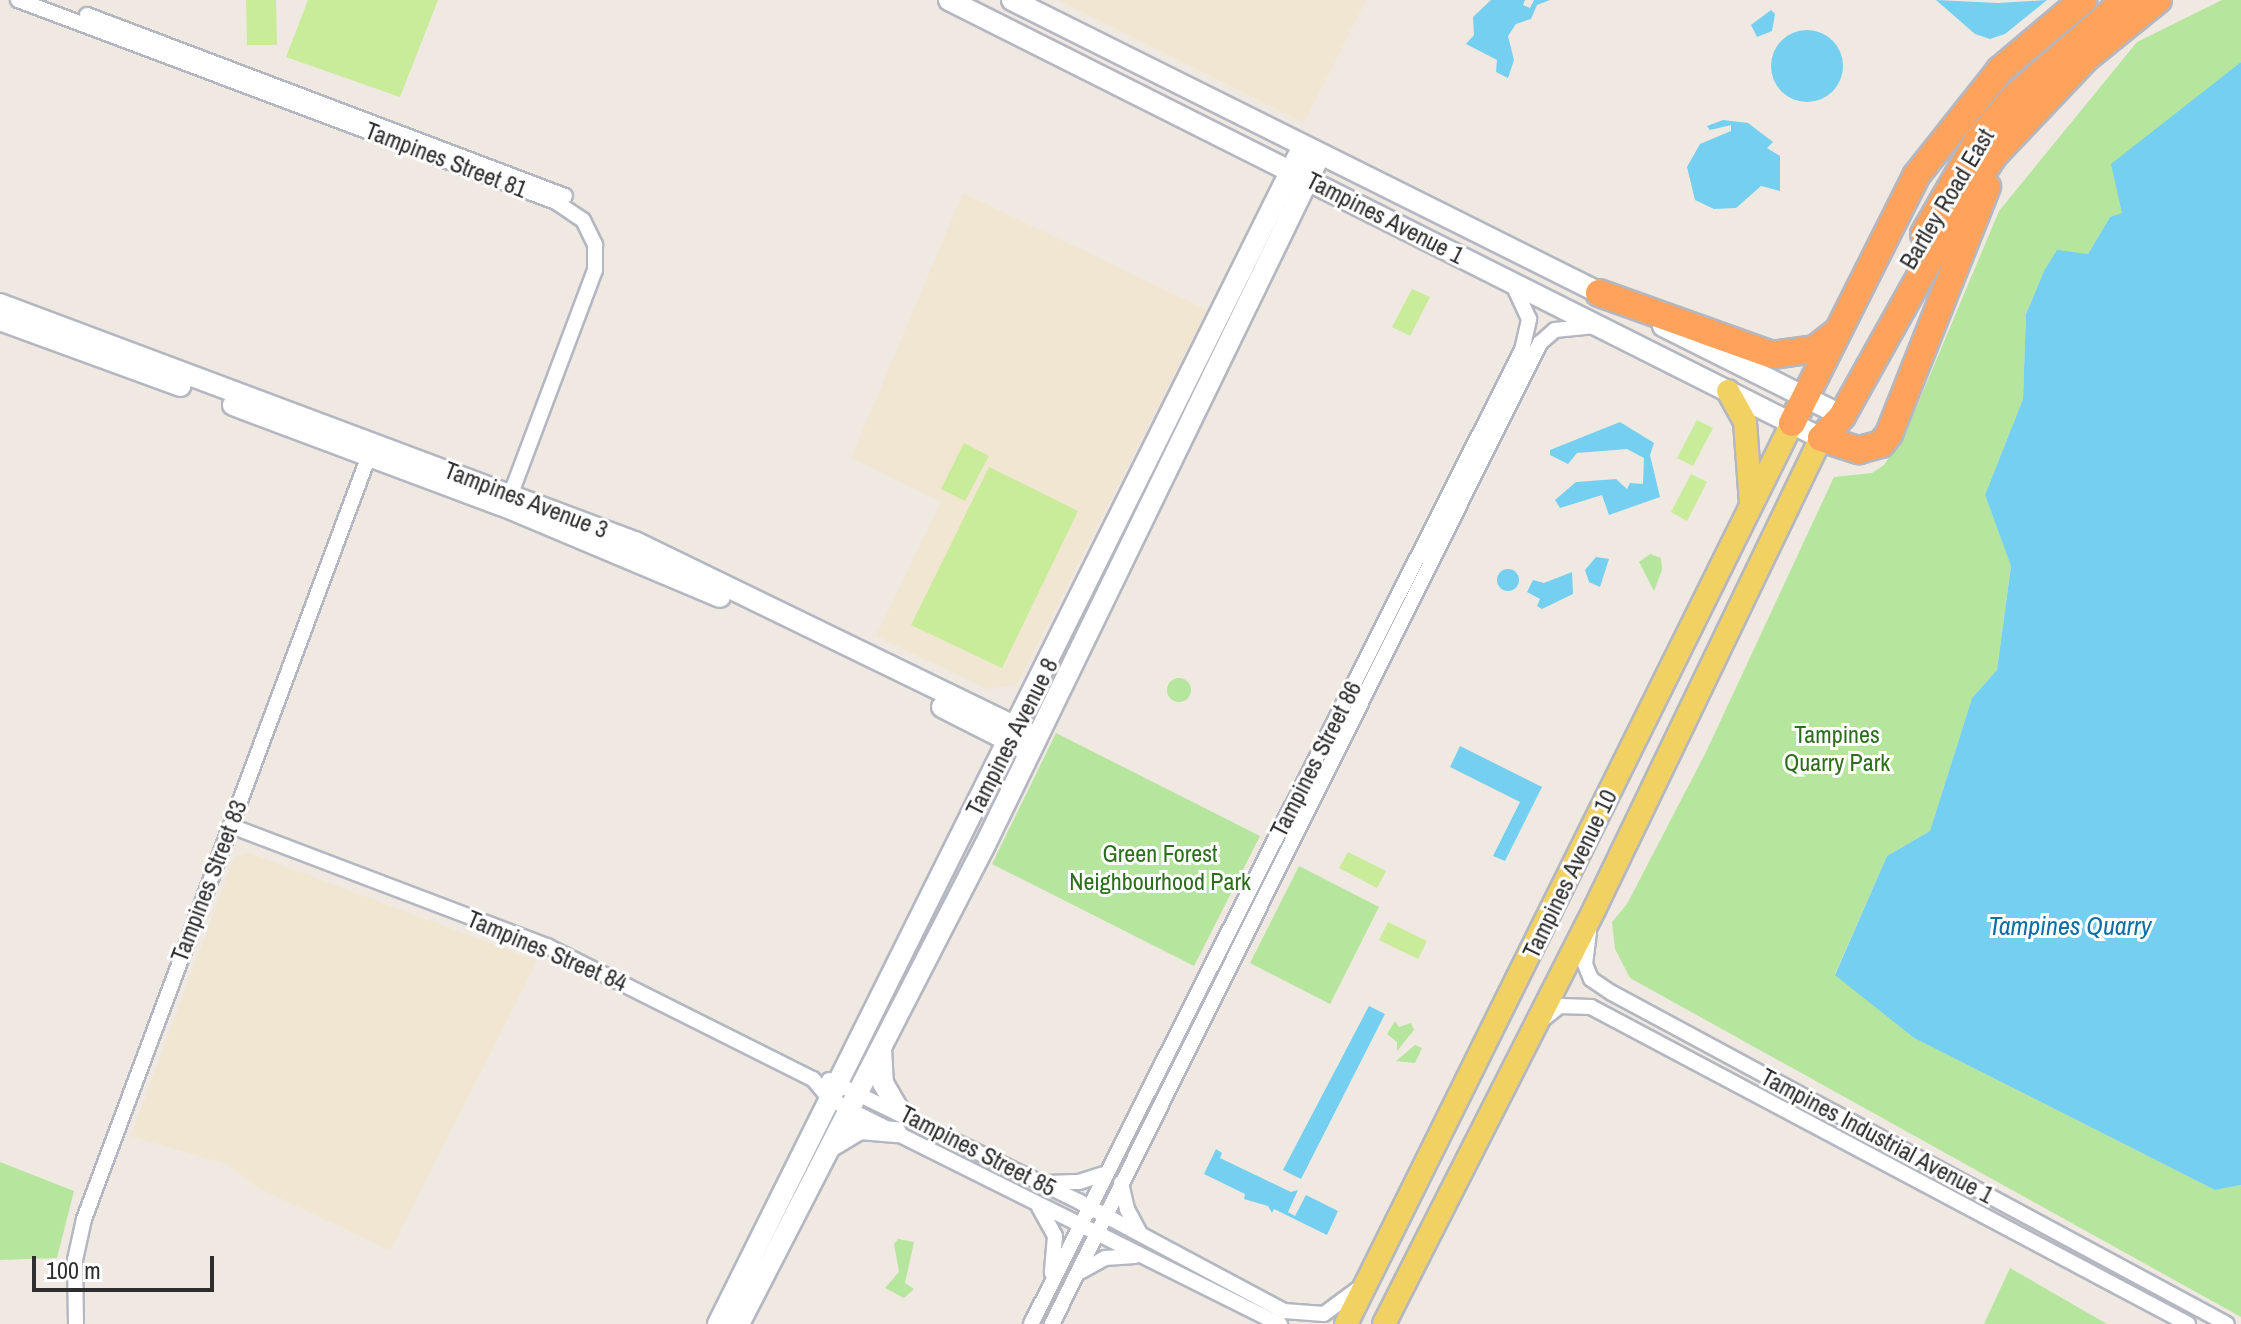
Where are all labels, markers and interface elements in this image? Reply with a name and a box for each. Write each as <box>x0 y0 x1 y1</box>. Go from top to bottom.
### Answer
street label: Tampines Street 81 <box>361 116 531 204</box>
street label: Bartley Road East <box>1894 124 2000 274</box>
street label: Tampines Avenue 1 <box>1301 166 1469 270</box>
street label: Tampines Avenue 3 <box>440 455 612 545</box>
street label: Tampines Avenue 8 <box>960 653 1064 821</box>
street label: Tampines Street 86 <box>1264 676 1368 842</box>
park label: Tampines Quarry Park <box>1784 721 1890 777</box>
street label: Tampines Avenue 10 <box>1517 785 1623 963</box>
street label: Tampines Street 83 <box>165 796 253 966</box>
park label: Green Forest Neighbourhood Park <box>1069 840 1251 896</box>
street label: Tampines Street 84 <box>463 904 631 998</box>
water label: Tampines Quarry <box>1989 910 2151 942</box>
street label: Tampines Industrial Avenue 1 <box>1755 1062 1999 1210</box>
street label: Tampines Street 85 <box>895 1099 1061 1203</box>
scale bar <box>36 1240 218 1290</box>
text: 100 m <box>46 1254 101 1286</box>

